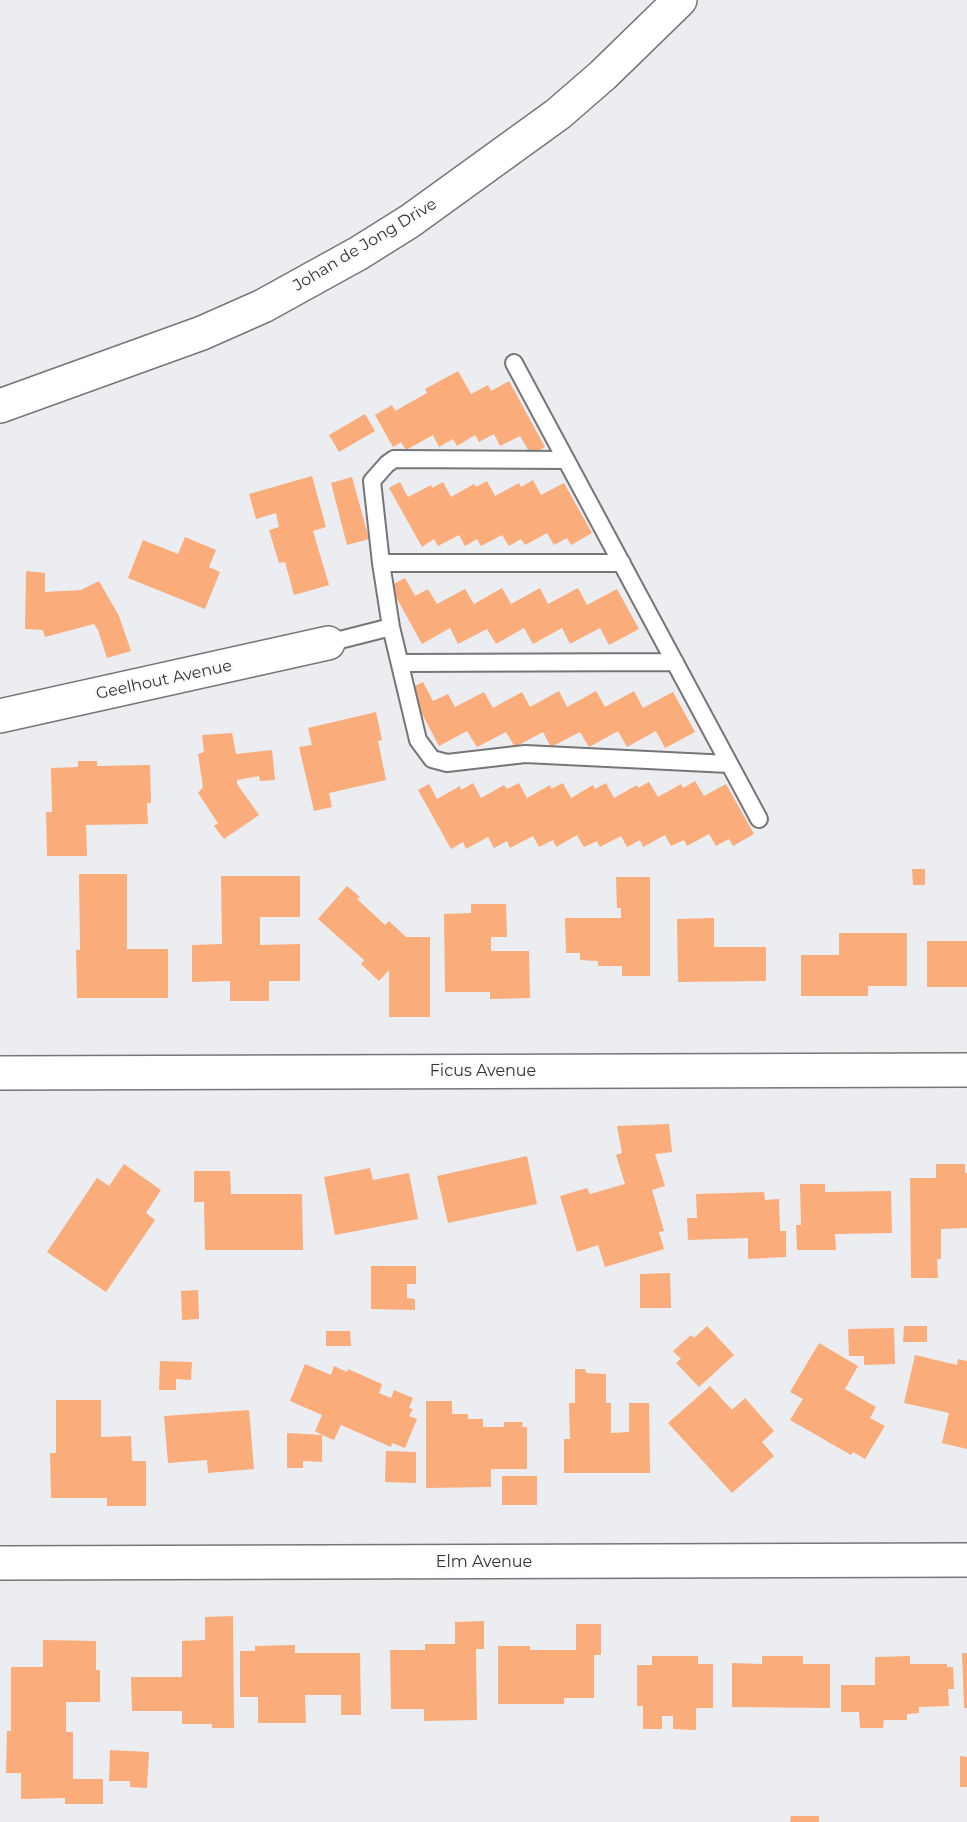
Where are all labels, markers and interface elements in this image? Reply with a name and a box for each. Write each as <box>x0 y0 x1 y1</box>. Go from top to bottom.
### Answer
street label: Johan de Jong Drive <box>290 195 440 295</box>
street label: Geelhout Avenue <box>94 656 234 704</box>
street label: Ficus Avenue <box>430 1061 536 1081</box>
street label: Elm Avenue <box>436 1552 532 1572</box>

